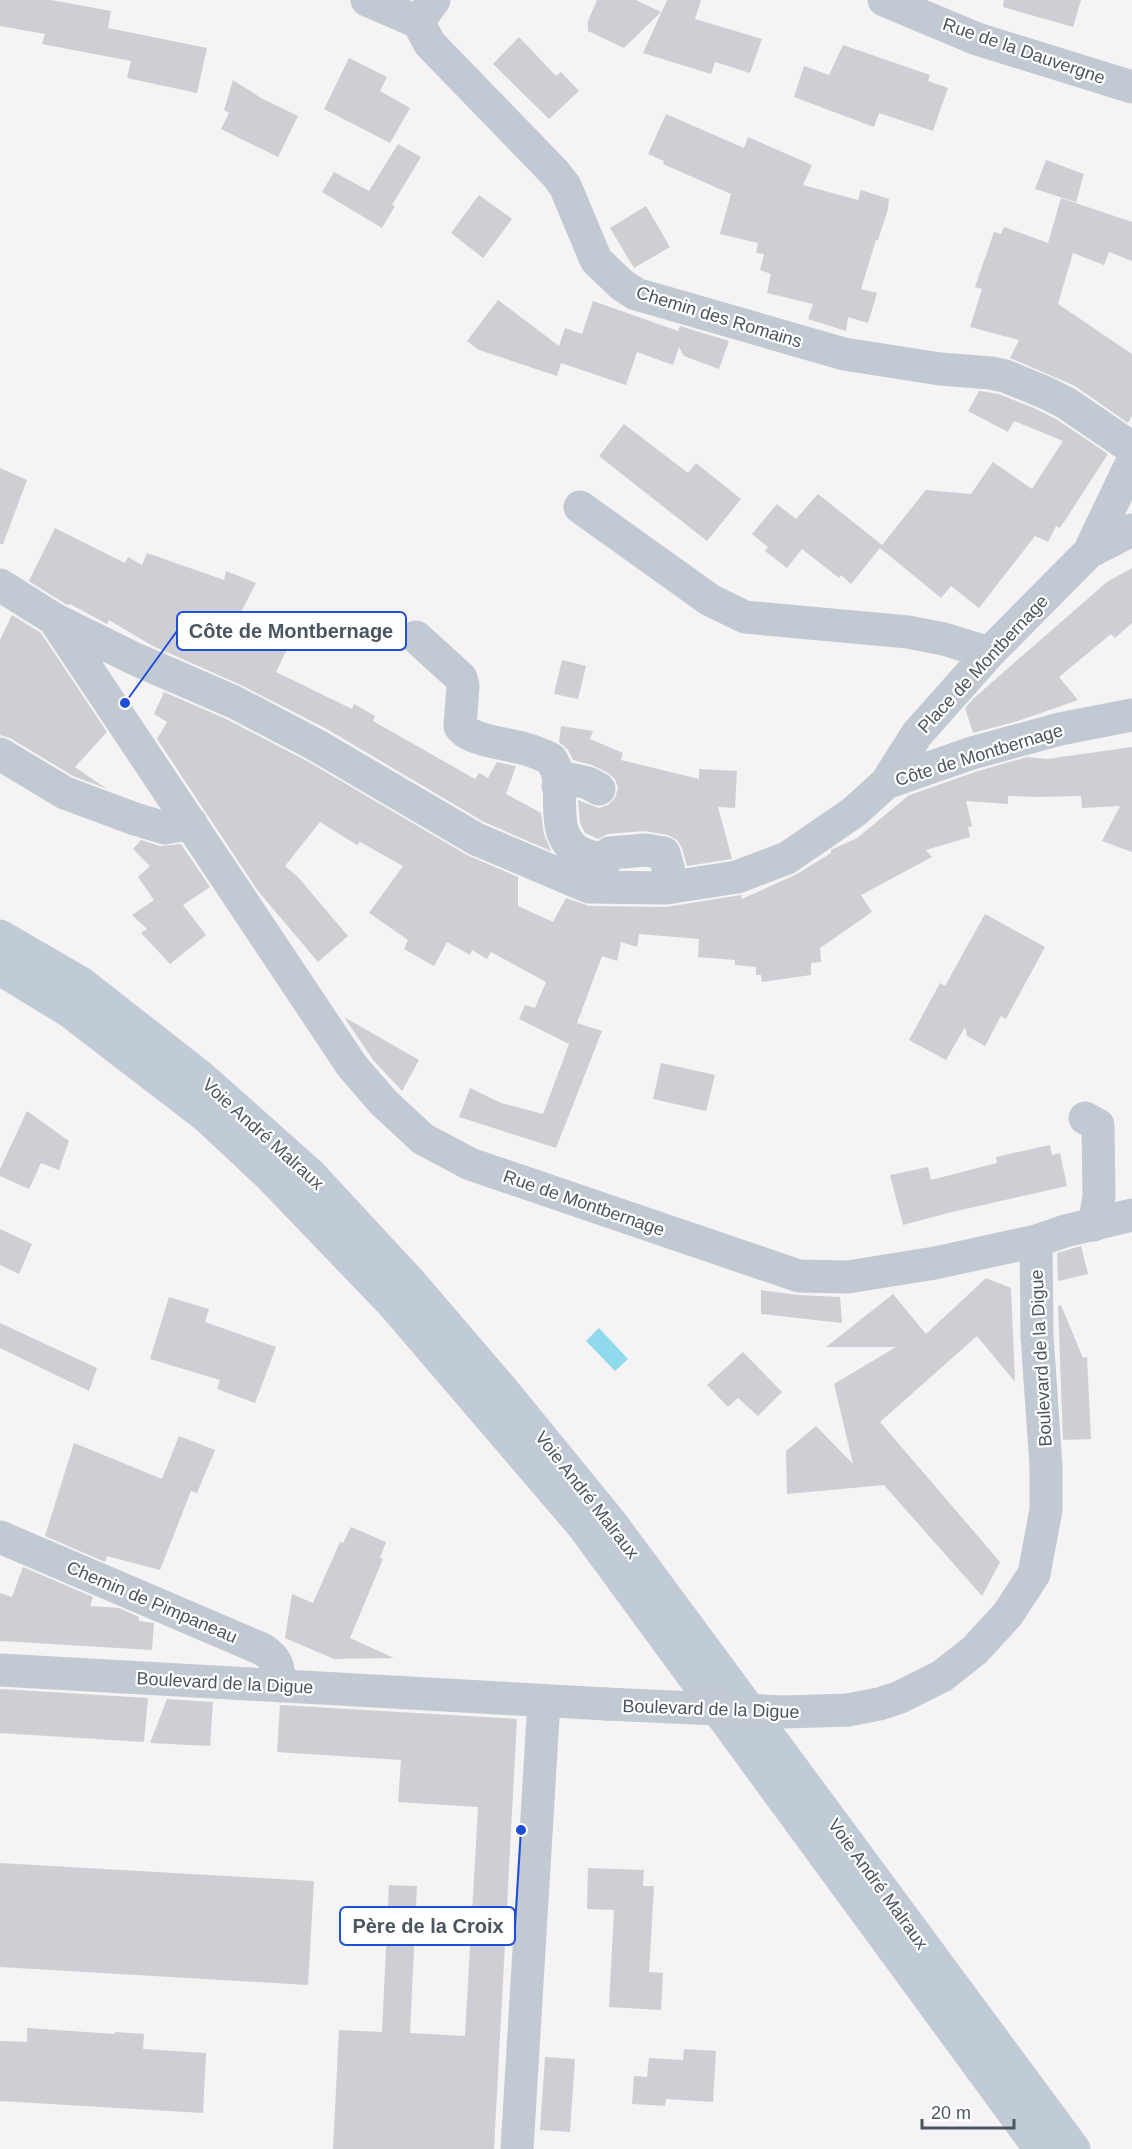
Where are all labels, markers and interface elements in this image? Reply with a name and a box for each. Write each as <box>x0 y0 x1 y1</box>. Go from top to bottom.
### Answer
street label: Rue de la Dauvergne <box>940 14 1108 88</box>
street label: Chemin des Romains <box>634 282 804 352</box>
street label: Place de Montbernage <box>914 591 1052 737</box>
callout: Côte de Montbernage <box>177 612 406 650</box>
text: Côte de Montbernage <box>189 620 393 642</box>
street label: Côte de Montbernage <box>893 720 1065 790</box>
street label: Voie André Malraux <box>198 1074 328 1194</box>
street label: Rue de Montbernage <box>501 1166 667 1240</box>
street label: Boulevard de la Digue <box>1026 1269 1056 1447</box>
street label: Voie André Malraux <box>531 1427 643 1563</box>
street label: Chemin de Pimpaneau <box>64 1557 240 1647</box>
street label: Boulevard de la Digue <box>136 1668 314 1698</box>
street label: Boulevard de la Digue <box>622 1696 800 1722</box>
street label: Voie André Malraux <box>824 1815 932 1953</box>
callout: Père de la Croix <box>340 1907 515 1945</box>
text: Père de la Croix <box>352 1915 504 1937</box>
scale bar <box>922 2092 1014 2130</box>
text: 20 m <box>931 2103 971 2123</box>

